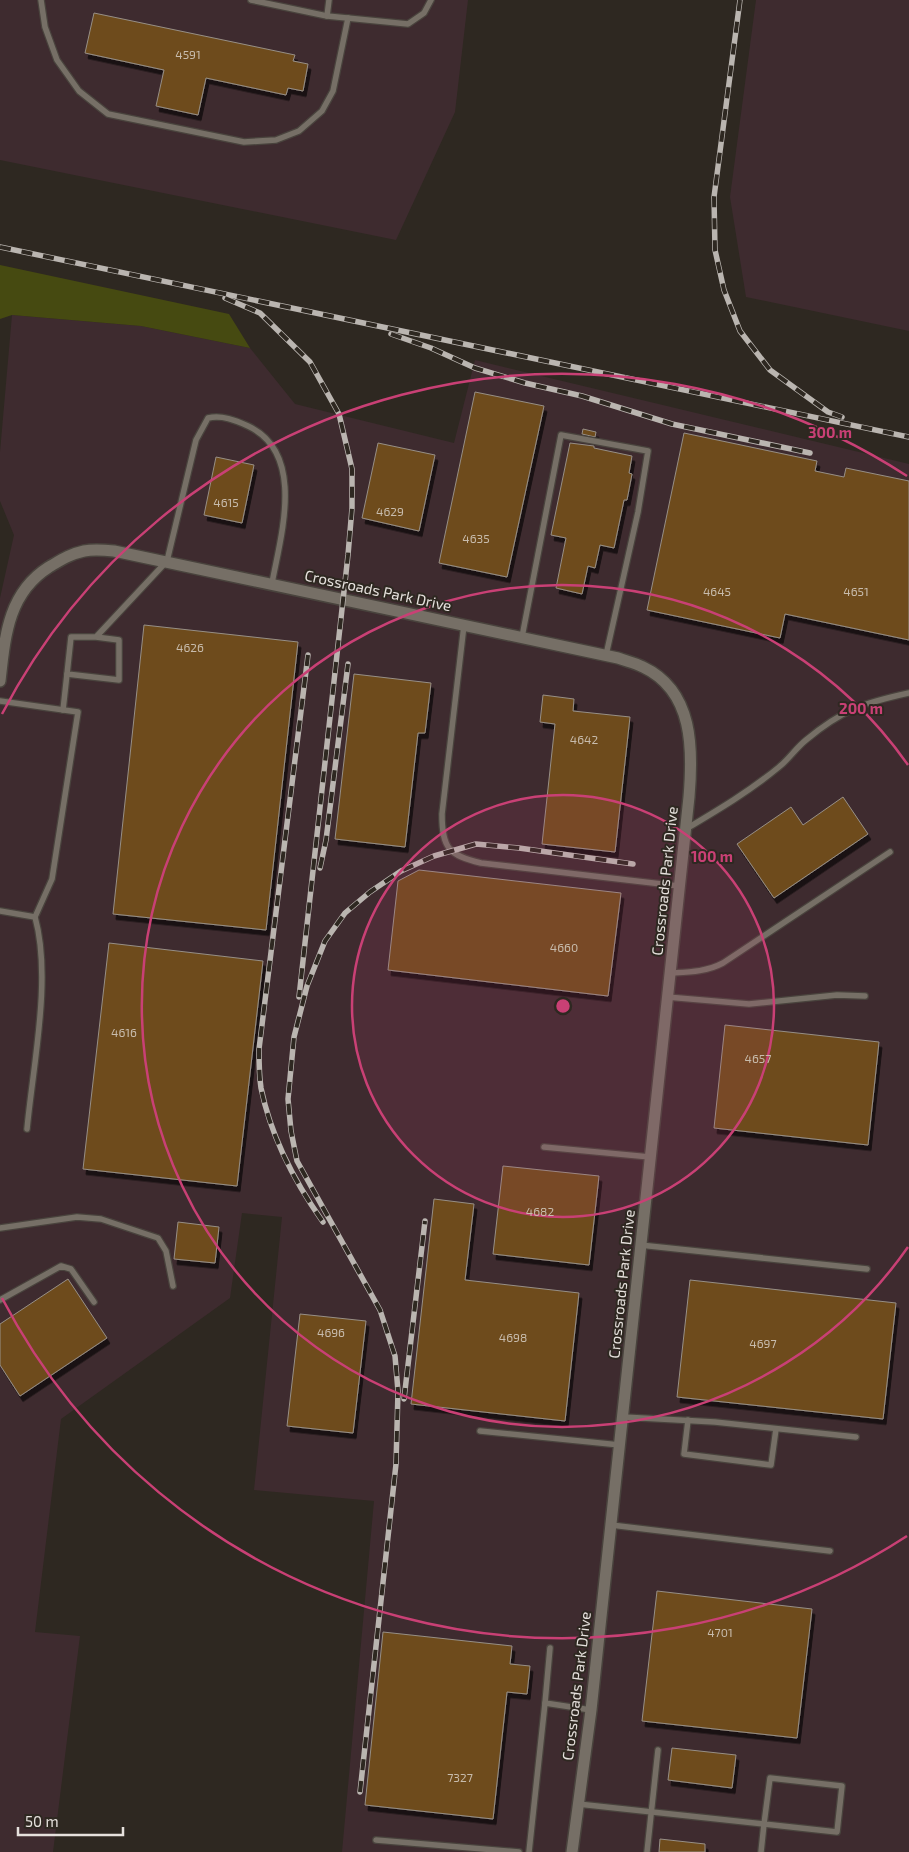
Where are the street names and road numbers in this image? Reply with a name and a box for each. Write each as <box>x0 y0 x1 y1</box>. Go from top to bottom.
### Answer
street label: Crossroads Park Drive <box>303 566 453 614</box>
street label: Crossroads Park Drive <box>647 805 681 956</box>
street label: Crossroads Park Drive <box>604 1208 638 1359</box>
street label: Crossroads Park Drive <box>558 1610 594 1761</box>

